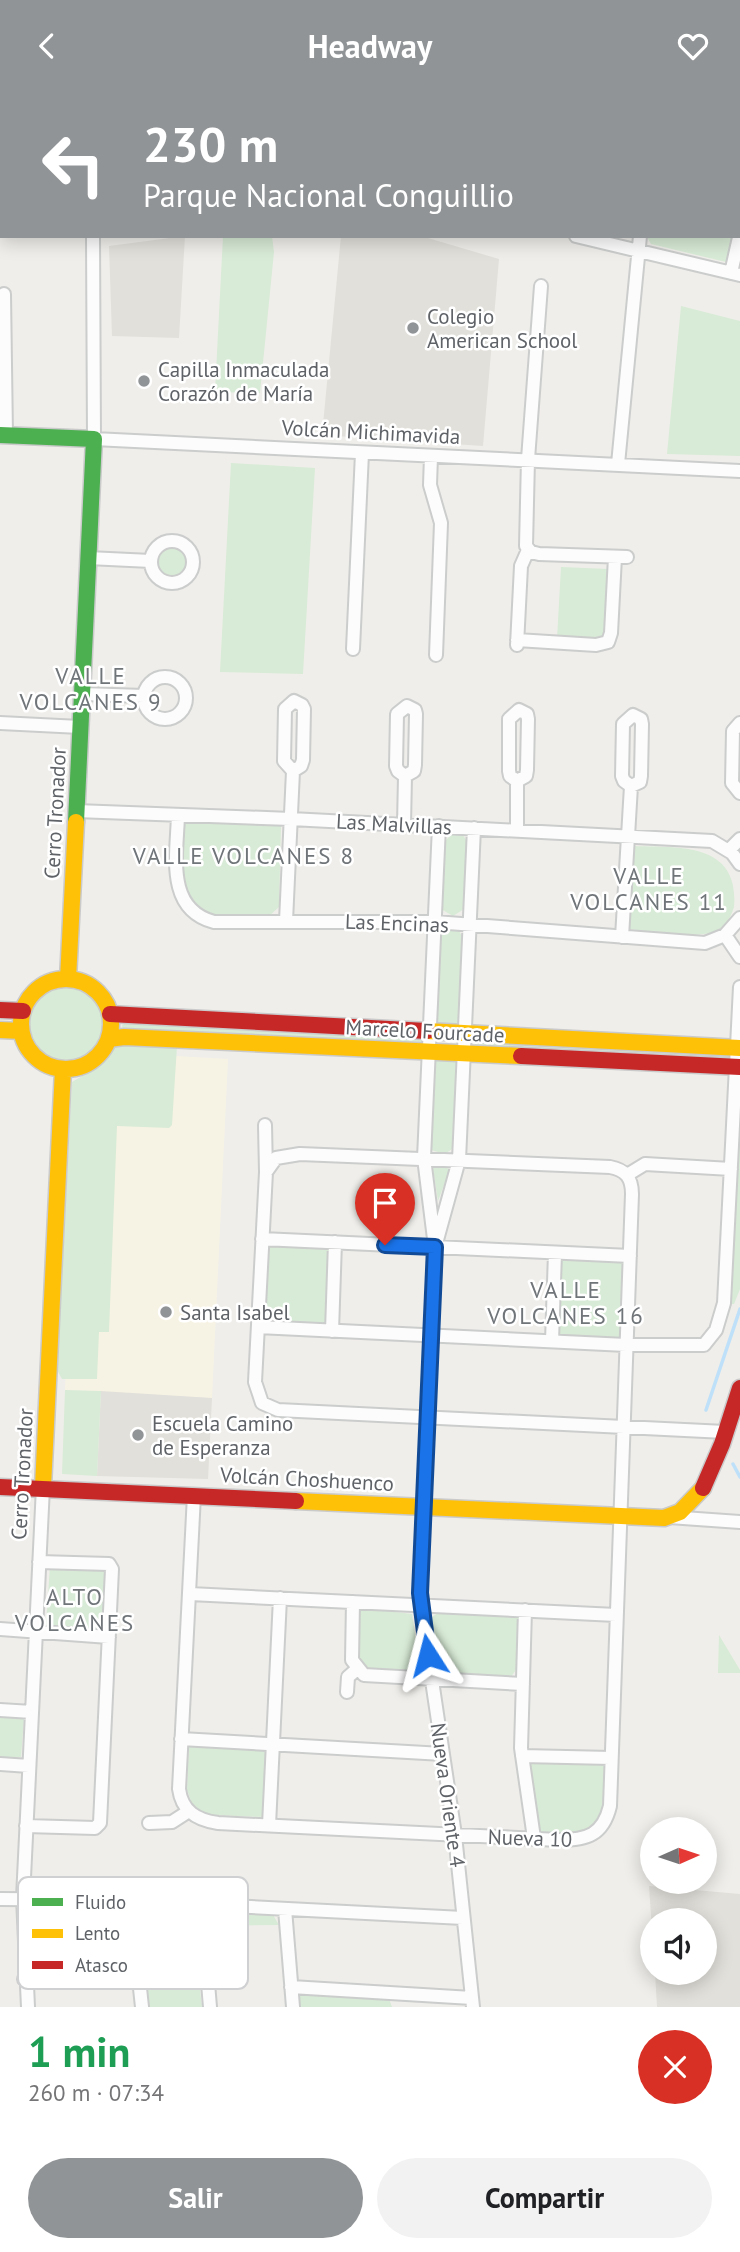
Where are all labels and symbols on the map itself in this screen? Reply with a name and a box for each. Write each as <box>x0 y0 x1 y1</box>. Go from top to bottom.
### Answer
place label: Colegio American School <box>427 303 578 354</box>
marker: Colegio American School <box>405 320 421 336</box>
place label: Capilla Inmaculada Corazón de María <box>158 356 329 407</box>
marker: Capilla Inmaculada Corazón de María <box>136 373 152 389</box>
street label: Volcán Michimavida <box>280 414 461 450</box>
district label: VALLE VOLCANES 9 <box>18 661 163 716</box>
street label: Cerro Tronador <box>38 746 72 880</box>
street label: Las Malvillas <box>336 807 452 841</box>
district label: VALLE VOLCANES 8 <box>132 841 355 870</box>
district label: VALLE VOLCANES 11 <box>569 861 728 916</box>
street label: Las Encinas <box>345 908 449 938</box>
street label: Marcelo Fourcade <box>345 1013 505 1049</box>
pin <box>355 1173 415 1245</box>
district label: VALLE VOLCANES 16 <box>486 1275 645 1330</box>
place label: Santa Isabel <box>180 1299 290 1326</box>
marker: Santa Isabel <box>158 1304 174 1320</box>
street label: Cerro Tronador <box>5 1407 39 1541</box>
place label: Escuela Camino de Esperanza <box>152 1410 293 1461</box>
marker: Escuela Camino de Esperanza <box>130 1427 146 1443</box>
street label: Volcán Choshuenco <box>218 1461 395 1497</box>
district label: ALTO VOLCANES <box>14 1582 135 1637</box>
position arrow <box>391 1618 465 1692</box>
street label: Nueva Oriente 4 <box>424 1721 472 1869</box>
north arrow <box>640 1817 718 1893</box>
street label: Nueva 10 <box>487 1823 573 1853</box>
legend <box>18 1877 248 1989</box>
text: Fluido <box>75 1890 126 1914</box>
text: Lento <box>75 1921 120 1945</box>
text: Atasco <box>75 1953 128 1977</box>

